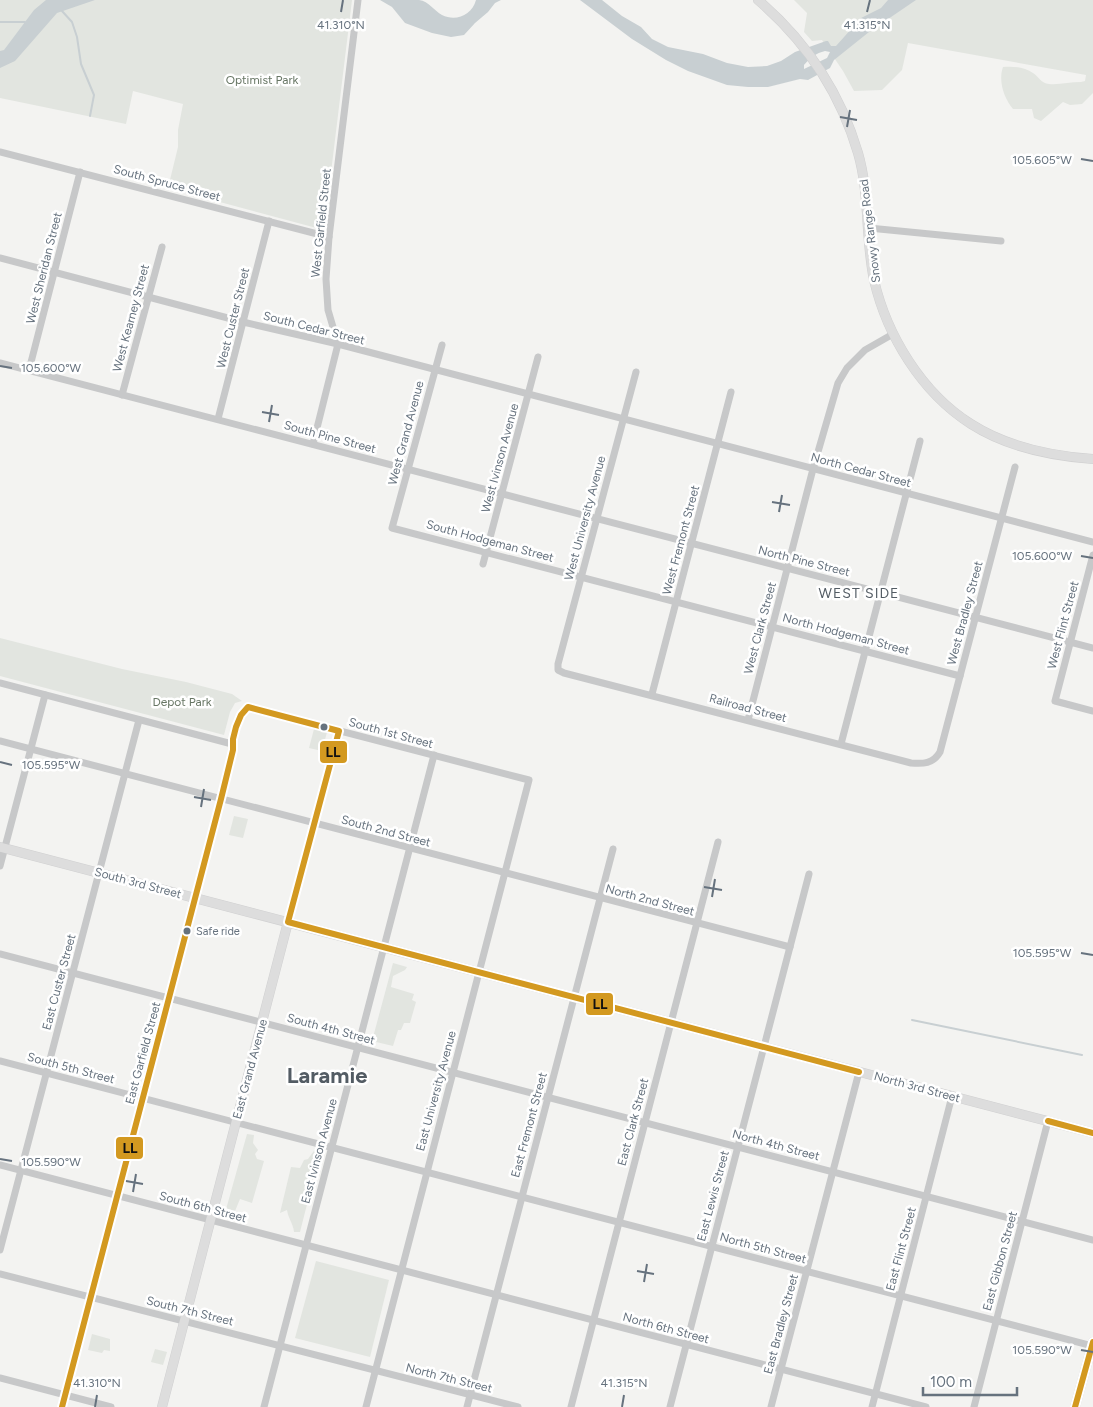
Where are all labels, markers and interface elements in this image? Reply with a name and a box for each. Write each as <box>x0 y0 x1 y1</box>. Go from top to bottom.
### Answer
text: 41.310°N <box>317 18 365 32</box>
text: 41.315°N <box>843 18 891 32</box>
park label: Optimist Park <box>226 73 298 87</box>
text: 105.605°W <box>1012 153 1072 167</box>
street label: South Spruce Street <box>112 162 222 204</box>
street label: West Garfield Street <box>308 167 334 278</box>
street label: Snowy Range Road <box>857 179 883 283</box>
street label: West Sheridan Street <box>23 210 65 325</box>
street label: West Kearney Street <box>110 262 152 373</box>
street label: West Custer Street <box>214 266 252 370</box>
street label: South Cedar Street <box>262 309 367 348</box>
text: 105.600°W <box>21 361 82 375</box>
street label: West Grand Avenue <box>385 379 427 487</box>
street label: West Ivinson Avenue <box>479 401 521 514</box>
street label: South Pine Street <box>282 418 378 456</box>
street label: North Cedar Street <box>809 450 913 490</box>
street label: West University Avenue <box>562 454 608 582</box>
street label: West Fremont Street <box>660 483 702 596</box>
street label: South Hodgeman Street <box>425 517 556 565</box>
street label: North Pine Street <box>757 543 852 579</box>
text: 105.600°W <box>1012 549 1073 563</box>
street label: West Bradley Street <box>944 559 986 667</box>
street label: West Flint Street <box>1045 579 1082 670</box>
street label: West Clark Street <box>741 580 779 675</box>
district label: WEST SIDE <box>819 585 899 602</box>
street label: North Hodgeman Street <box>781 610 911 658</box>
street label: Railroad Street <box>708 691 789 725</box>
park label: Depot Park <box>152 695 212 709</box>
street label: South 1st Street <box>347 715 435 751</box>
unlabelled marker <box>319 722 329 732</box>
line badge: LL <box>319 740 348 764</box>
text: LL <box>325 744 341 761</box>
text: 105.595°W <box>22 758 81 772</box>
street label: South 2nd Street <box>340 812 433 850</box>
street label: South 3rd Street <box>93 865 183 901</box>
street label: North 2nd Street <box>604 881 696 919</box>
place label: Safe ride <box>196 925 240 938</box>
marker: Safe ride <box>182 926 192 936</box>
street label: East Custer Street <box>39 932 79 1032</box>
text: 105.595°W <box>1013 946 1072 960</box>
line badge: LL <box>585 992 614 1016</box>
text: LL <box>592 996 608 1013</box>
street label: East Garfield Street <box>123 1000 164 1106</box>
street label: South 4th Street <box>285 1011 377 1048</box>
street label: East Grand Avenue <box>230 1017 270 1121</box>
street label: East University Avenue <box>413 1029 459 1153</box>
street label: South 5th Street <box>26 1050 117 1087</box>
district label: Laramie <box>287 1062 367 1089</box>
street label: North 3rd Street <box>872 1069 962 1105</box>
street label: East Fremont Street <box>508 1070 550 1179</box>
street label: East Clark Street <box>615 1076 652 1167</box>
street label: East Ivinson Avenue <box>298 1097 340 1205</box>
street label: North 4th Street <box>731 1127 822 1163</box>
line badge: LL <box>115 1136 144 1160</box>
text: LL <box>122 1140 138 1157</box>
street label: East Lewis Street <box>694 1149 732 1243</box>
text: 105.590°W <box>21 1155 81 1169</box>
street label: South 6th Street <box>158 1189 249 1226</box>
street label: East Flint Street <box>883 1205 919 1292</box>
street label: East Gibbon Street <box>980 1209 1020 1312</box>
street label: North 5th Street <box>718 1230 808 1266</box>
street label: East Bradley Street <box>761 1272 801 1375</box>
street label: South 7th Street <box>145 1293 236 1329</box>
street label: North 6th Street <box>621 1310 711 1346</box>
text: 105.590°W <box>1012 1343 1072 1357</box>
street label: North 7th Street <box>404 1360 494 1396</box>
scale bar <box>923 1364 1017 1396</box>
text: 100 m <box>930 1373 972 1391</box>
text: 41.310°N <box>73 1376 121 1390</box>
text: 41.315°N <box>600 1376 648 1390</box>

